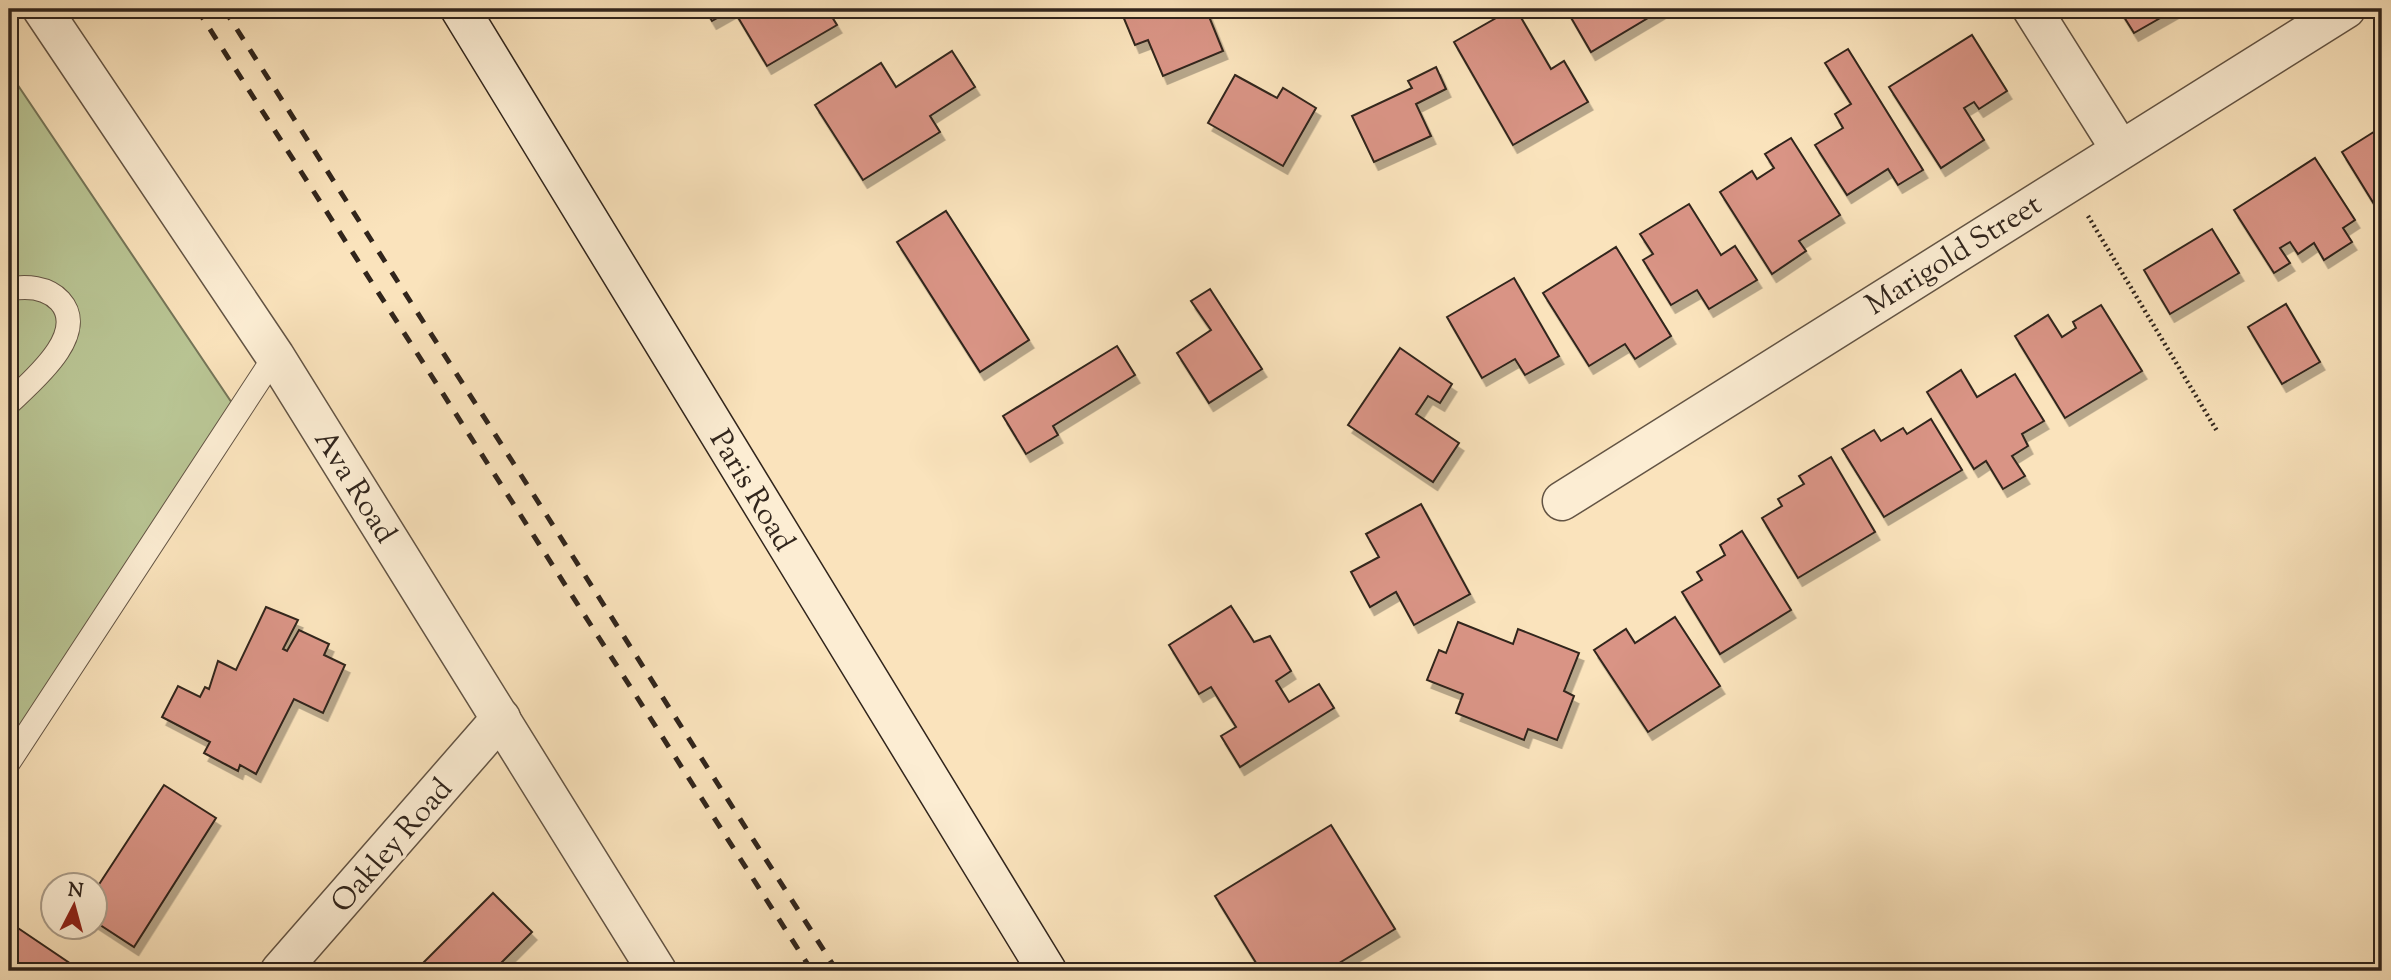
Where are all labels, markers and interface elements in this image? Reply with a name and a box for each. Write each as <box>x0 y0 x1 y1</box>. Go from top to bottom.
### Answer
street label: Marigold Street <box>1858 185 2051 327</box>
street label: Ava Road <box>302 422 406 552</box>
street label: Paris Road <box>698 422 804 560</box>
street label: Oakley Road <box>322 770 464 923</box>
north arrow <box>38 872 108 942</box>
text: N <box>67 877 84 906</box>

